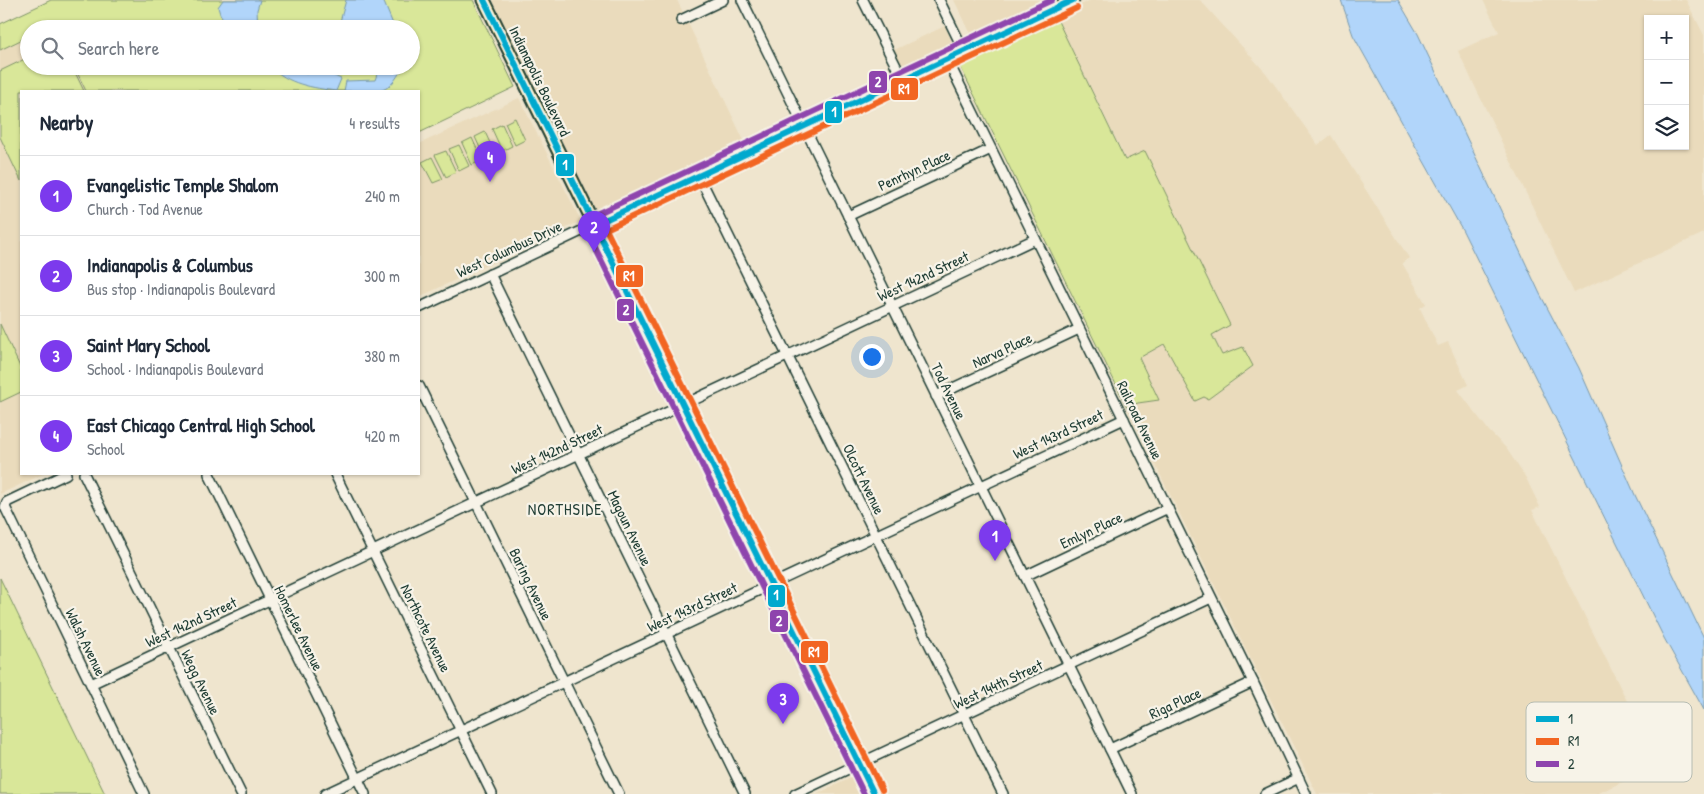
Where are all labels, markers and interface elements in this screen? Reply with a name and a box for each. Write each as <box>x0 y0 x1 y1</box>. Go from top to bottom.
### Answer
map controls <box>1644 15 1689 150</box>
button: + <box>1644 15 1689 60</box>
search box <box>20 20 420 75</box>
street label: Indianapolis Boulevard <box>504 22 576 140</box>
icon: search <box>38 34 66 62</box>
text: Search here <box>78 35 159 61</box>
button: − <box>1644 60 1689 105</box>
line badge: 2 <box>868 70 888 94</box>
text: 2 <box>875 72 882 91</box>
line badge: R1 <box>890 77 919 101</box>
text: R1 <box>898 79 910 98</box>
line badge: 1 <box>824 100 843 124</box>
text: 1 <box>831 102 837 121</box>
button: layers <box>1644 105 1689 150</box>
text: Nearby <box>40 108 93 137</box>
text: 4 results <box>349 112 400 134</box>
pin: 4 <box>474 141 506 182</box>
street label: Penrhyn Place <box>874 144 954 196</box>
line badge: 1 <box>555 153 575 177</box>
text: 1 <box>562 155 568 174</box>
text: Evangelistic Temple Shalom <box>87 172 278 198</box>
text: 1 <box>53 185 59 207</box>
text: 240 m <box>365 185 400 207</box>
text: Church · Tod Avenue <box>87 198 203 220</box>
pin: 2 <box>578 211 610 252</box>
street label: West Columbus Drive <box>453 215 565 283</box>
street label: West 142nd Street <box>874 245 973 306</box>
text: Indianapolis & Columbus <box>87 252 253 278</box>
line badge: R1 <box>615 264 644 288</box>
text: 2 <box>52 265 60 287</box>
text: 300 m <box>364 265 400 287</box>
text: R1 <box>623 266 635 285</box>
text: Bus stop · Indianapolis Boulevard <box>87 278 275 300</box>
line badge: 2 <box>616 298 635 322</box>
text: 2 <box>623 300 630 319</box>
street label: Narva Place <box>969 327 1035 373</box>
text: Saint Mary School <box>87 332 210 358</box>
your location <box>859 344 885 370</box>
text: 3 <box>52 345 60 367</box>
text: 380 m <box>364 345 400 367</box>
text: School · Indianapolis Boulevard <box>87 358 263 380</box>
street label: Tod Avenue <box>926 359 972 423</box>
street label: Railroad Avenue <box>1112 377 1168 463</box>
street label: West 143rd Street <box>1009 404 1107 464</box>
text: East Chicago Central High School <box>87 412 315 438</box>
street label: West 142nd Street <box>508 418 607 479</box>
text: 4 <box>53 425 59 447</box>
text: 420 m <box>365 425 400 447</box>
text: School <box>87 438 124 460</box>
street label: Olcott Avenue <box>838 440 890 518</box>
street label: Magoun Avenue <box>603 487 657 569</box>
district label: NORTHSIDE <box>528 498 602 520</box>
street label: Emlyn Place <box>1057 506 1125 554</box>
pin: 1 <box>979 520 1011 561</box>
street label: Baring Avenue <box>505 545 557 623</box>
street label: West 143rd Street <box>643 577 741 637</box>
street label: Northcote Avenue <box>396 580 456 676</box>
street label: Homerlee Avenue <box>269 582 329 674</box>
line badge: 1 <box>767 584 786 608</box>
text: 1 <box>773 585 779 604</box>
street label: West 142nd Street <box>142 591 241 652</box>
street label: Walsh Avenue <box>61 605 111 679</box>
line badge: 2 <box>769 609 789 633</box>
text: 2 <box>776 611 783 630</box>
line badge: R1 <box>800 640 829 664</box>
text: R1 <box>808 642 820 661</box>
street label: Wegg Avenue <box>176 646 226 718</box>
street label: West 144th Street <box>950 654 1047 714</box>
street label: Riga Place <box>1146 682 1204 724</box>
pin: 3 <box>767 683 799 724</box>
legend <box>1526 702 1692 782</box>
text: 1 <box>1568 709 1573 728</box>
text: R1 <box>1568 731 1579 750</box>
text: 2 <box>1568 754 1575 773</box>

